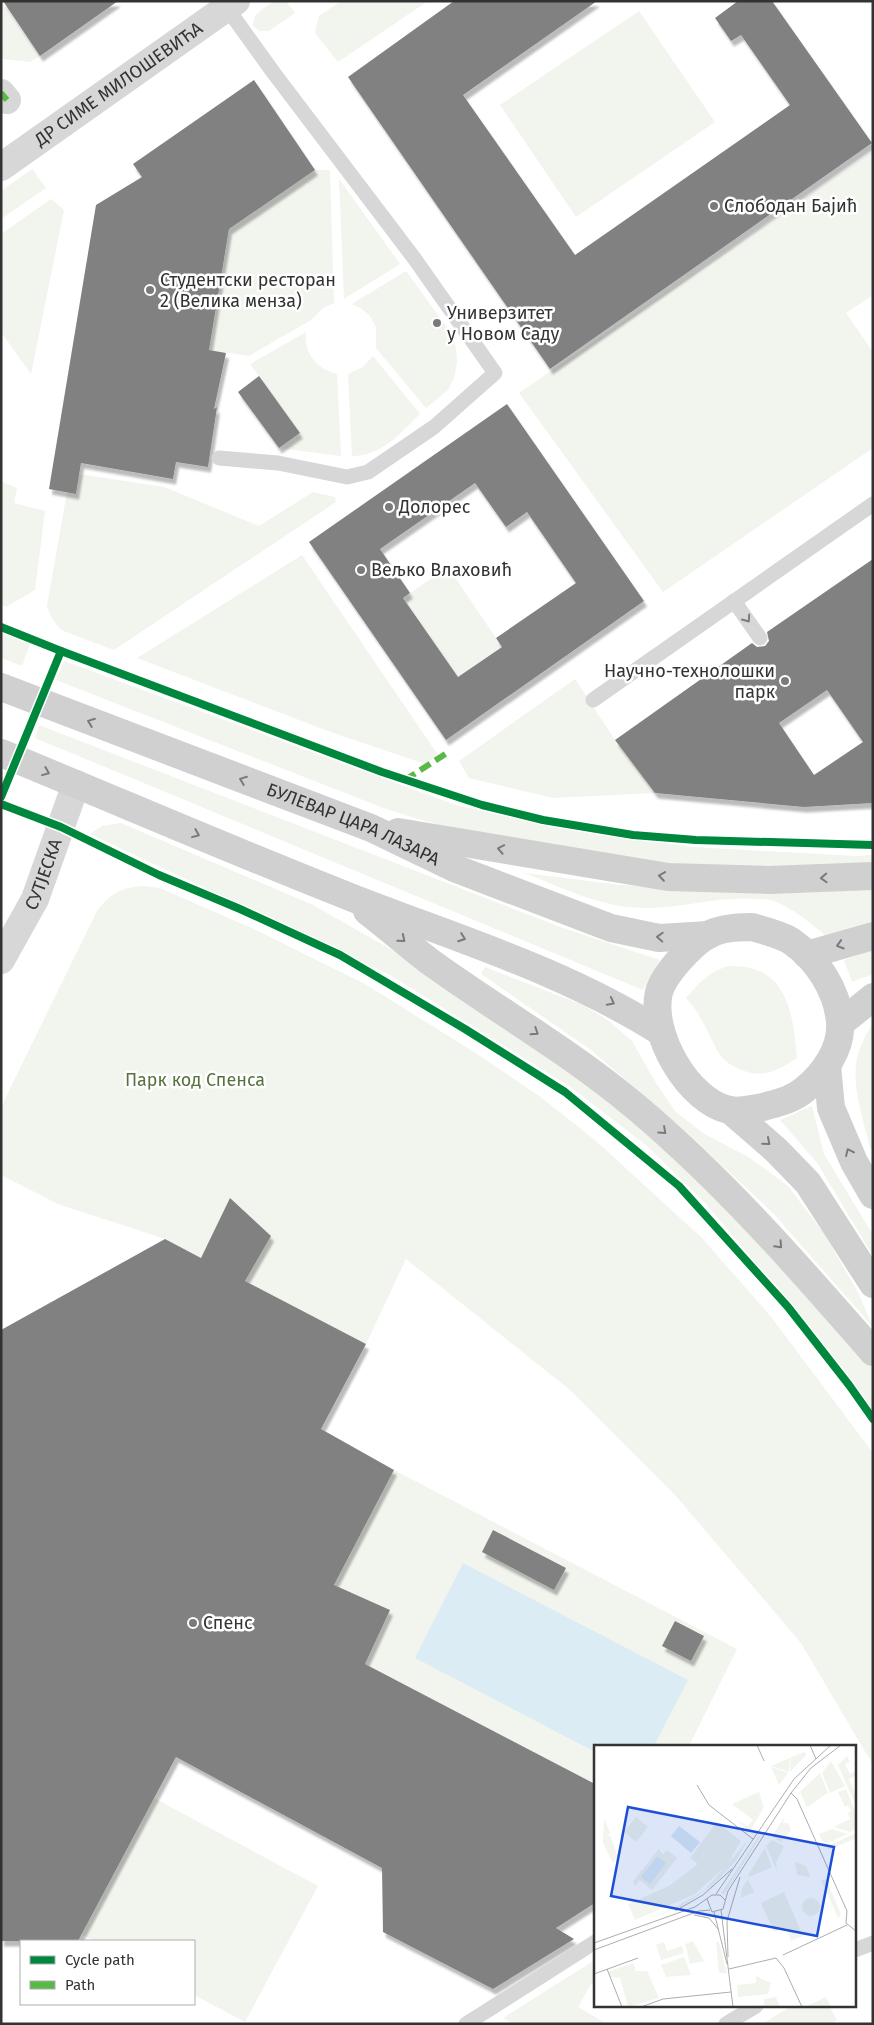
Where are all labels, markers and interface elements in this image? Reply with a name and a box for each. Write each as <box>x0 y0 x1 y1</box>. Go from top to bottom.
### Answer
street label: ДР СИМЕ МИЛОШЕВИЋА <box>30 17 207 151</box>
place label: Слободан Бајић <box>724 195 858 217</box>
marker: Слободан Бајић <box>708 200 720 212</box>
place label: Студентски ресторан 2 (Велика менза) <box>160 269 336 312</box>
marker: Студентски ресторан 2 (Велика менза) <box>144 284 156 296</box>
place label: Универзитет у Новом Саду <box>447 302 560 345</box>
marker: Универзитет у Новом Саду <box>431 317 443 329</box>
place label: Долорес <box>398 496 471 518</box>
marker: Долорес <box>383 501 395 513</box>
place label: Вељко Влаховић <box>371 559 512 581</box>
marker: Вељко Влаховић <box>355 564 367 576</box>
one-way arrow <box>741 613 750 623</box>
place label: Научно-технолошки парк <box>604 660 776 703</box>
marker: Научно-технолошки парк <box>779 675 791 687</box>
one-way arrow <box>88 718 96 728</box>
one-way arrow <box>41 765 50 776</box>
one-way arrow <box>240 776 248 786</box>
street label: БУЛЕВАР ЦАРА ЛАЗАРА <box>264 778 444 871</box>
one-way arrow <box>191 828 200 838</box>
street label: СУТЈЕСКА <box>20 835 67 914</box>
one-way arrow <box>497 845 506 855</box>
one-way arrow <box>657 871 665 882</box>
one-way arrow <box>820 872 828 883</box>
one-way arrow <box>656 931 664 942</box>
one-way arrow <box>457 932 466 942</box>
one-way arrow <box>396 934 405 942</box>
one-way arrow <box>836 940 844 950</box>
one-way arrow <box>606 996 615 1006</box>
one-way arrow <box>529 1026 539 1035</box>
park label: Парк код Спенса <box>125 1069 265 1091</box>
one-way arrow <box>658 1126 667 1135</box>
one-way arrow <box>761 1136 770 1145</box>
one-way arrow <box>846 1149 856 1158</box>
one-way arrow <box>773 1239 782 1248</box>
place label: Спенс <box>203 1612 253 1634</box>
marker: Спенс <box>187 1617 199 1629</box>
inset map <box>594 1745 856 2008</box>
legend <box>20 1940 195 2005</box>
text: Cycle path <box>65 1951 135 1969</box>
text: Path <box>65 1976 95 1994</box>

